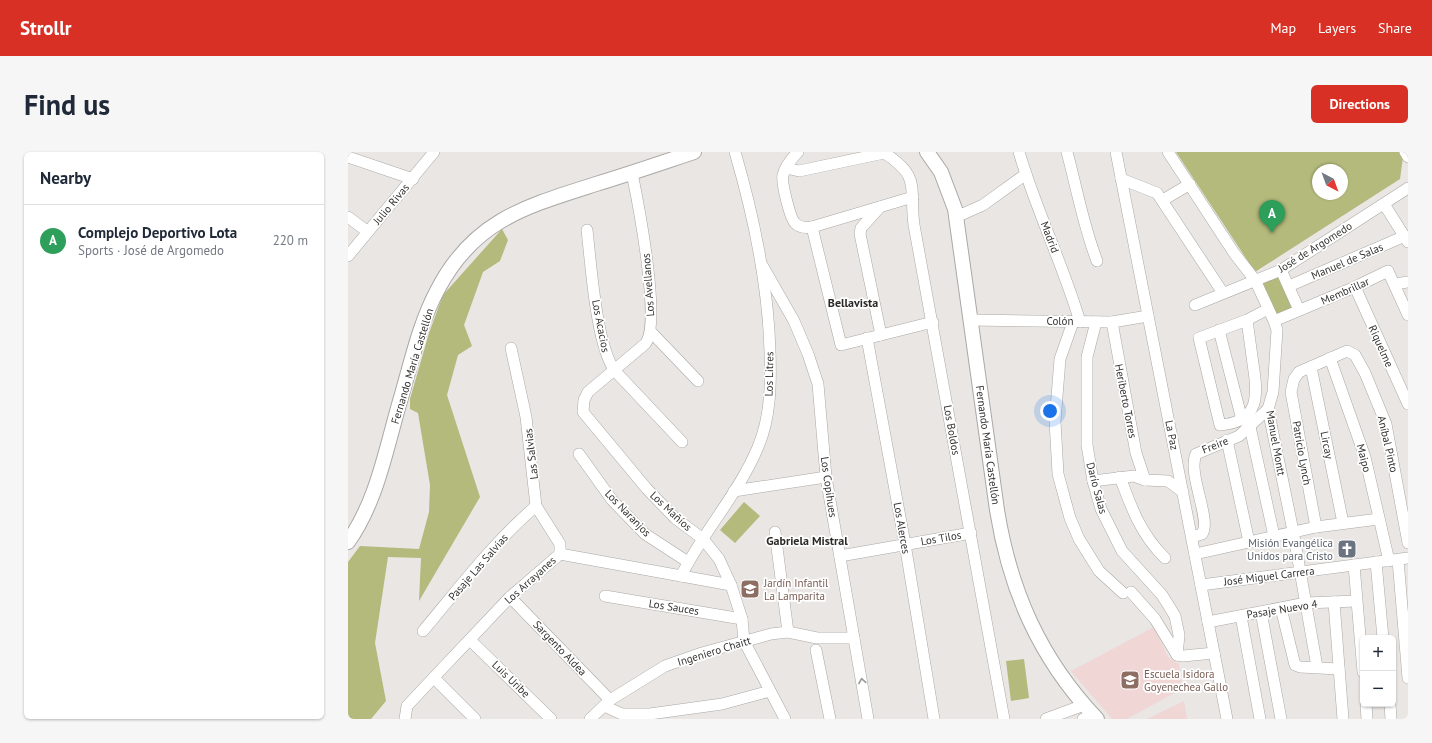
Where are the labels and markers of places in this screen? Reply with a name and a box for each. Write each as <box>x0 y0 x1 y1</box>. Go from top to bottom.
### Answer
pin: A <box>1259 200 1285 233</box>
place label: Misión Evangélica Unidos para Cristo <box>1247 536 1333 563</box>
church icon: Misión Evangélica Unidos para Cristo <box>1336 538 1358 560</box>
place label: Jardín Infantil La Lamparita <box>763 576 829 603</box>
school or university icon: Jardín Infantil La Lamparita <box>739 578 761 600</box>
place label: Escuela Isidora Goyenechea Gallo <box>1144 667 1228 694</box>
school or university icon: Escuela Isidora Goyenechea Gallo <box>1119 669 1141 691</box>

